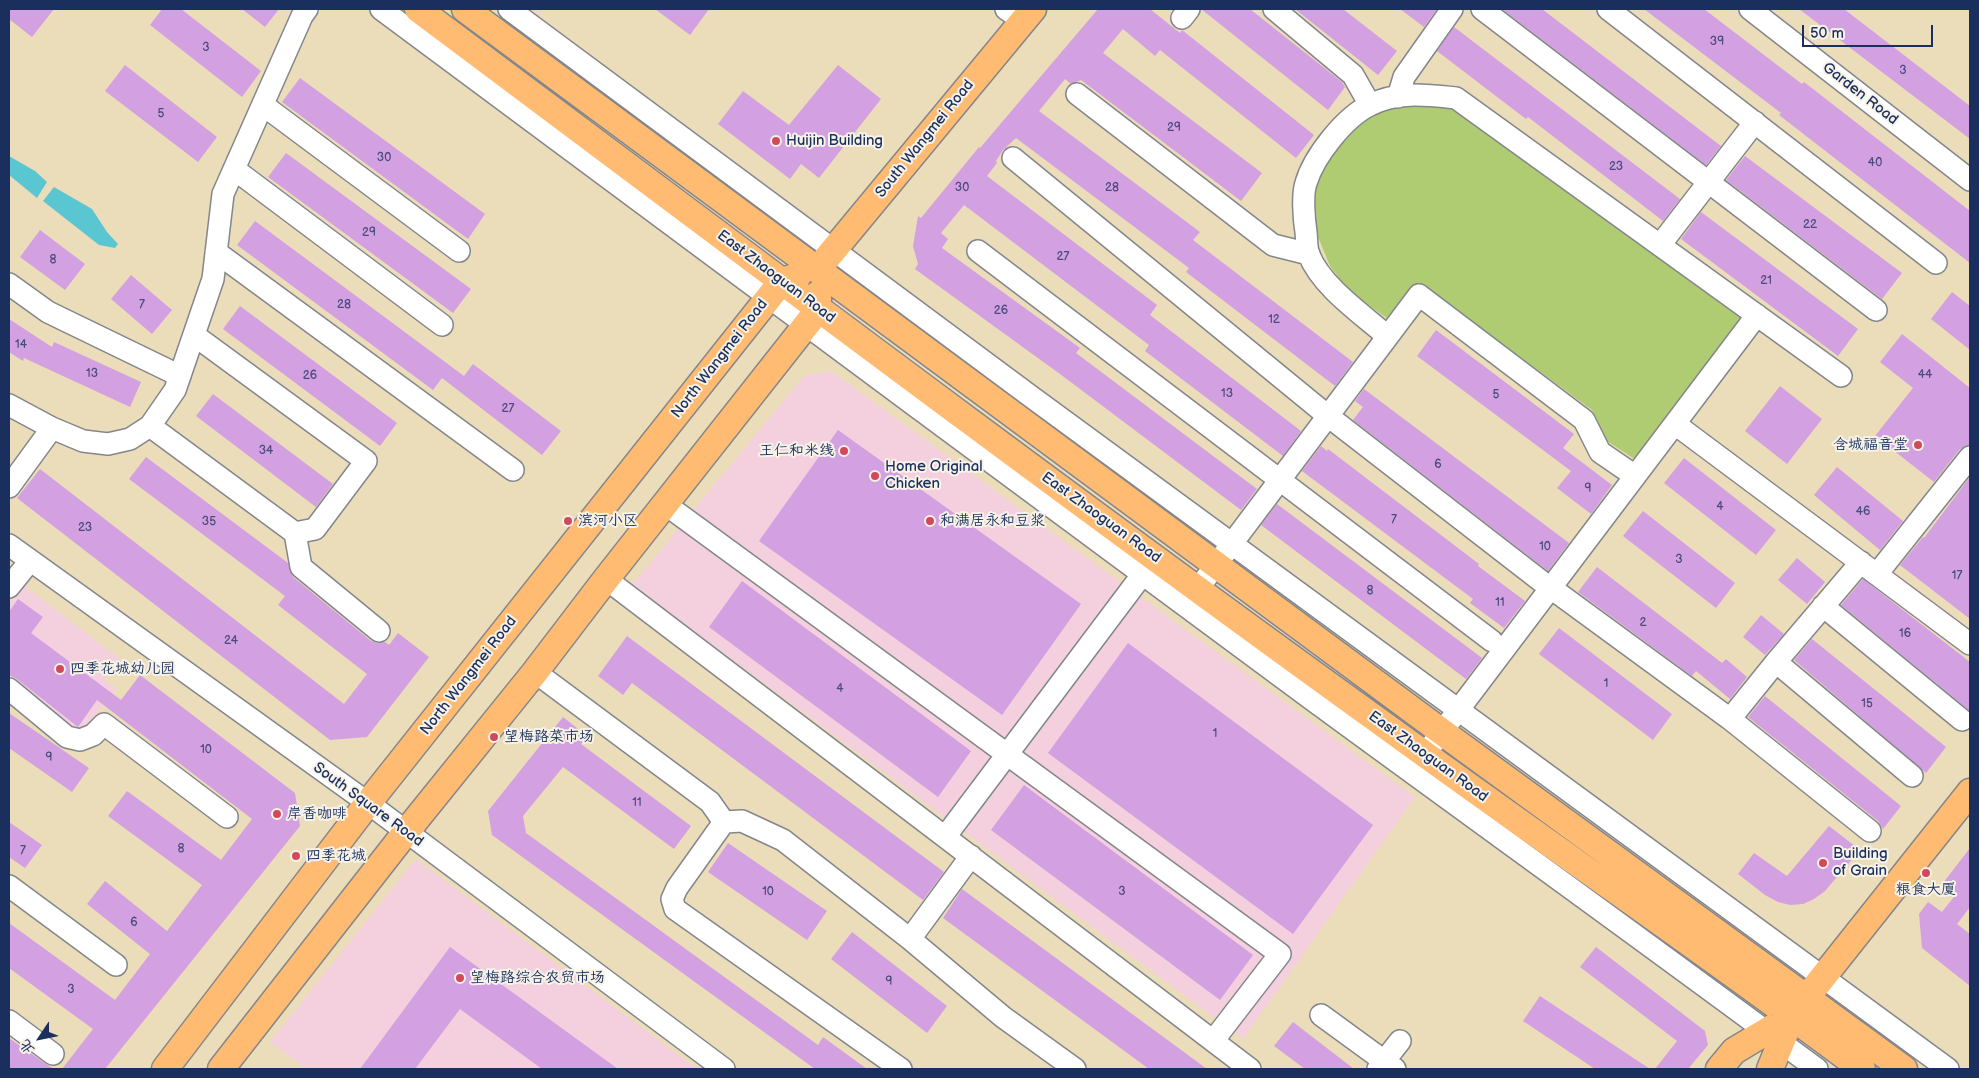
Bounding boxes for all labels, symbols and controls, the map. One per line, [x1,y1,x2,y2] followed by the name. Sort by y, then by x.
[1804,15,1935,47] scale bar
[1810,24,1844,43] text: 50 m
[1710,35,1724,49] house number: 39
[202,41,210,55] house number: 3
[1819,59,1901,129] street label: Garden Road
[1899,64,1907,78] house number: 3
[872,76,978,202] street label: South Wangmei Road
[158,107,164,121] house number: 5
[1167,121,1181,135] house number: 29
[786,132,883,150] place label: Huijin Building
[770,135,782,147] marker: Huijin Building
[377,151,391,165] house number: 30
[1868,156,1882,170] house number: 40
[1609,160,1623,174] house number: 23
[955,181,969,195] house number: 30
[1105,181,1119,195] house number: 28
[1803,218,1817,232] house number: 22
[362,226,376,240] house number: 29
[713,227,839,327] street label: East Zhaoguan Road
[1057,250,1069,264] house number: 27
[50,253,56,267] house number: 8
[1760,274,1772,288] house number: 21
[668,296,772,422] street label: North Wangmei Road
[139,298,145,312] house number: 7
[337,298,351,312] house number: 28
[994,304,1008,318] house number: 26
[1268,313,1280,327] house number: 12
[15,338,27,352] house number: 14
[86,367,98,381] house number: 13
[1918,368,1932,382] house number: 44
[303,369,317,383] house number: 26
[1221,387,1233,401] house number: 13
[1493,388,1499,402] house number: 5
[502,402,514,416] house number: 27
[1833,436,1908,454] place label: 含城福音堂
[1912,439,1924,451] marker: 含城福音堂
[759,442,834,460] place label: 王仁和米线
[259,444,273,458] house number: 34
[838,445,850,457] marker: 王仁和米线
[885,458,983,493] place label: Home Original Chicken
[1434,458,1442,472] house number: 6
[1038,469,1164,567] street label: East Zhaoguan Road
[869,470,881,482] marker: Home Original Chicken
[1585,482,1591,496] house number: 9
[1716,500,1724,514] house number: 4
[1856,505,1870,519] house number: 46
[578,512,638,530] place label: 滨河小区
[940,512,1045,530] place label: 和满居永和豆浆
[1391,513,1397,527] house number: 7
[202,515,216,529] house number: 35
[562,515,574,527] marker: 滨河小区
[924,515,936,527] marker: 和满居永和豆浆
[78,521,92,535] house number: 23
[1539,540,1551,554] house number: 10
[1675,553,1683,567] house number: 3
[1952,569,1962,583] house number: 17
[1367,584,1373,598] house number: 8
[1495,596,1505,610] house number: 11
[417,613,521,739] street label: North Wangmei Road
[1639,616,1647,630] house number: 2
[1899,627,1911,641] house number: 16
[224,634,238,648] house number: 24
[70,660,175,678] place label: 四季花城幼儿园
[54,663,66,675] marker: 四季花城幼儿园
[1604,677,1608,691] house number: 1
[836,682,844,696] house number: 4
[1861,697,1873,711] house number: 15
[1365,708,1491,806] street label: East Zhaoguan Road
[1213,727,1217,741] house number: 1
[504,728,594,746] place label: 望梅路菜市场
[488,731,500,743] marker: 望梅路菜市场
[200,743,212,757] house number: 10
[46,751,52,765] house number: 9
[309,759,427,851] street label: South Square Road
[632,796,642,810] house number: 11
[287,805,347,823] place label: 岸香咖啡
[271,808,283,820] marker: 岸香咖啡
[178,842,184,856] house number: 8
[20,844,26,858] house number: 7
[1833,845,1888,880] place label: Building of Grain
[306,847,366,865] place label: 四季花城
[290,850,302,862] marker: 四季花城
[1817,857,1829,869] marker: Building of Grain
[1920,867,1932,879] marker: 粮食大厦
[1896,881,1956,899] place label: 粮食大厦
[762,885,774,899] house number: 10
[1118,885,1126,899] house number: 3
[130,916,138,930] house number: 6
[470,969,605,987] place label: 望梅路综合农贸市场
[454,972,466,984] marker: 望梅路综合农贸市场
[886,975,892,989] house number: 9
[67,983,75,997] house number: 3
[15,1013,65,1063] north arrow
[16,1036,38,1057] text: 北

